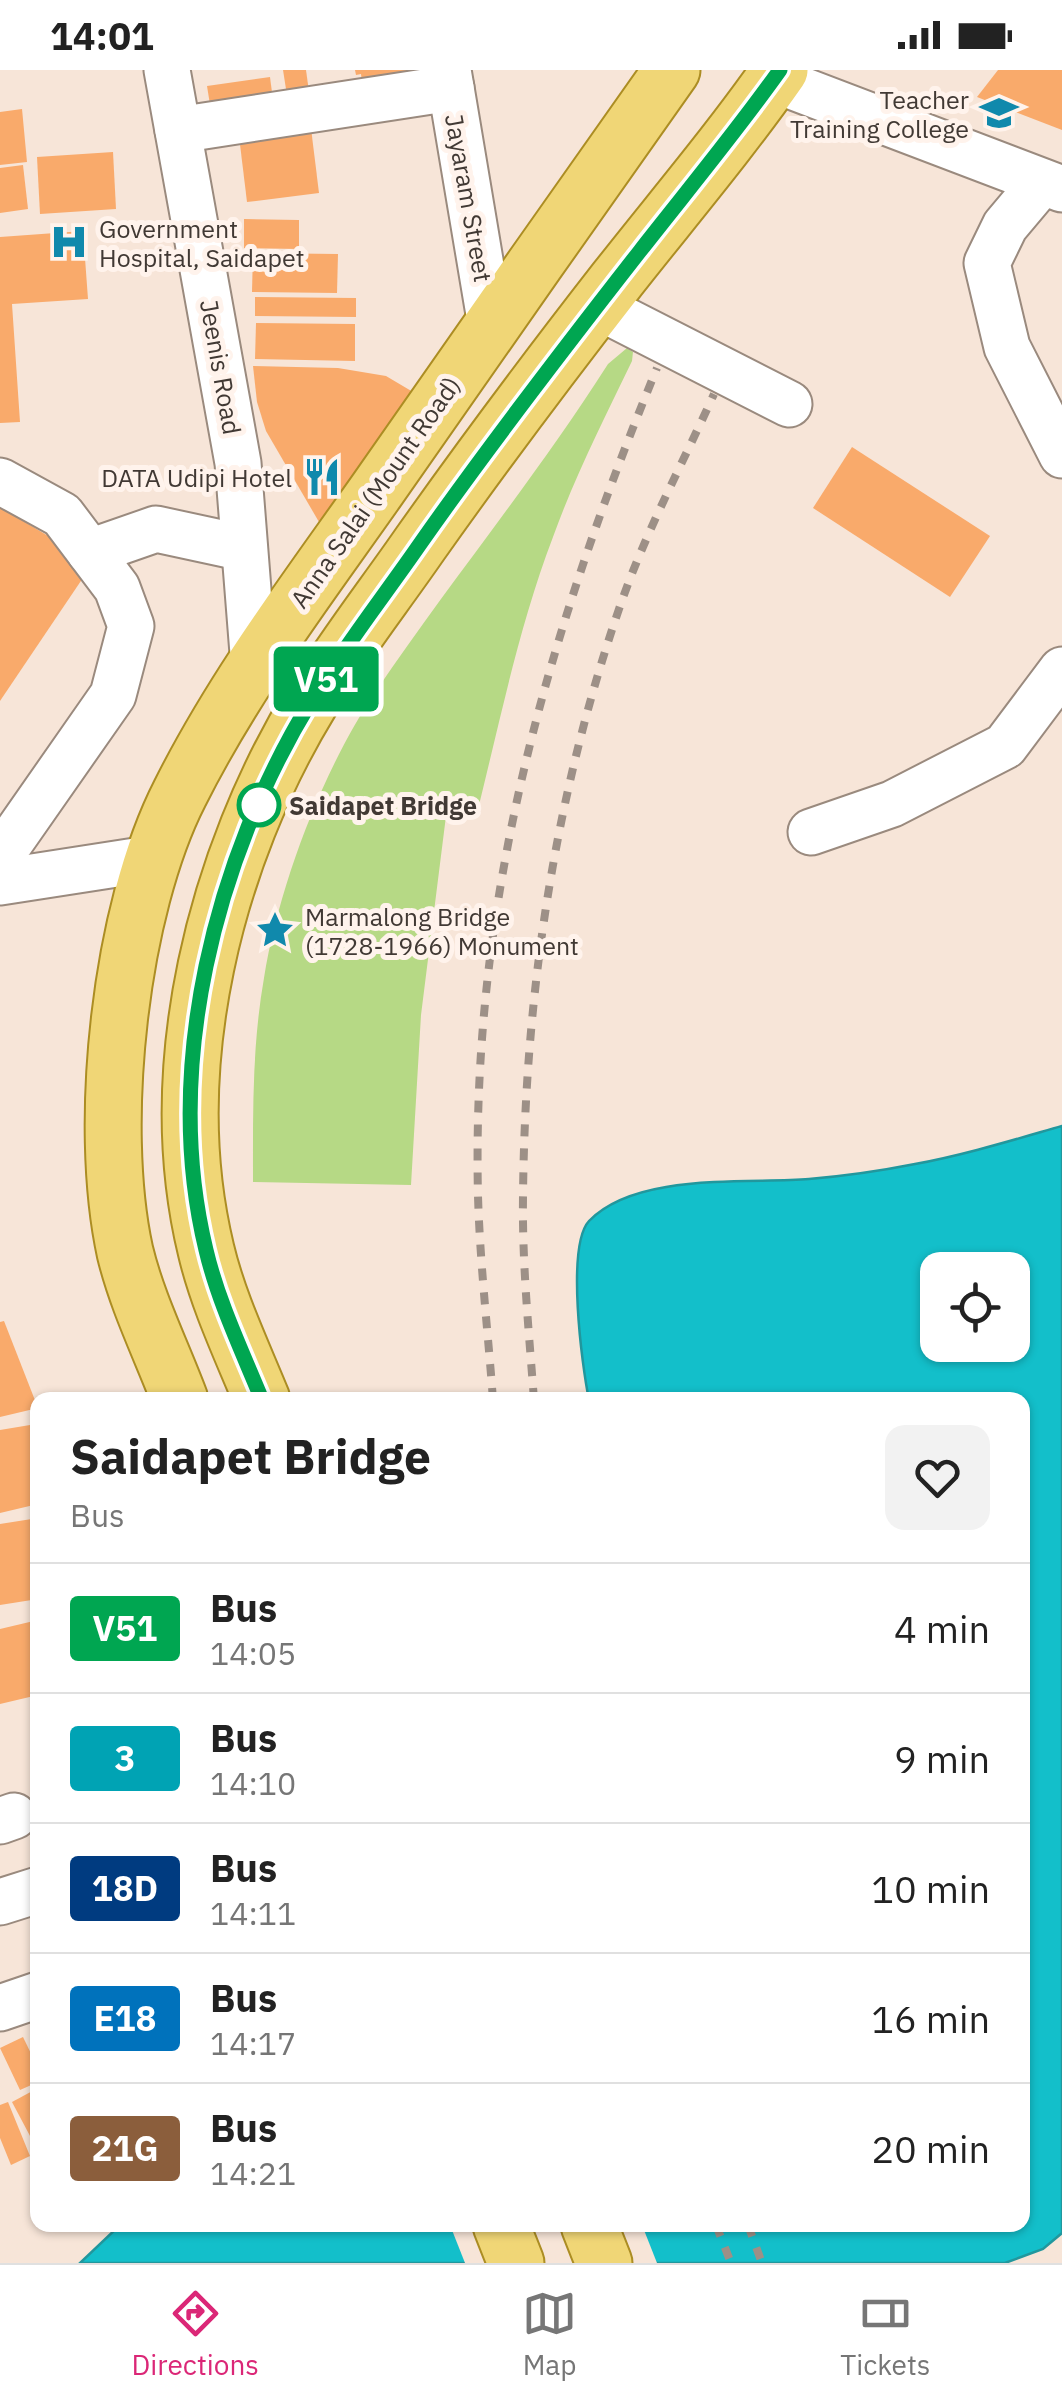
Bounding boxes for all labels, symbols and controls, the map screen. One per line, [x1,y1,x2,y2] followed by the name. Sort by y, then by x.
[50,11,154,60] text: 14:01
[790,83,969,145] place label: Teacher Training College
[978,92,1020,134] school or university icon: Teacher Training College
[438,111,500,285] street label: Jayaram Street
[99,212,304,274] place label: Government Hospital, Saidapet
[48,221,90,263] hospital icon: Government Hospital, Saidapet
[193,297,249,437] street label: Jeenis Road
[282,370,468,614] street label: Anna Salai (Mount Road)
[301,456,343,498] restaurant icon: DATA Udipi Hotel
[101,461,292,494] place label: DATA Udipi Hotel
[268,646,384,712] line badge: V51
[294,656,358,702] text: V51
[238,784,280,826] marker: Saidapet Bridge
[289,789,477,822] place label: Saidapet Bridge
[305,900,579,962] place label: Marmalong Bridge (1728-1966) Monument
[254,909,296,951] place icon: Marmalong Bridge (1728-1966) Monument
[920,1252,1030,1362] map controls
[920,1252,1030,1362] button: locate
[70,1425,431,1487] text: Saidapet Bridge
[885,1425,990,1530] button: heart
[70,1494,125,1536] text: Bus
[210,1583,277,1632] text: Bus
[894,1604,990,1653] text: 4 min
[93,1605,157,1651] text: V51
[210,1632,296,1674] text: 14:05
[210,1713,277,1762] text: Bus
[894,1734,990,1783] text: 9 min
[114,1735,136,1781] text: 3
[210,1762,296,1804] text: 14:10
[210,1843,277,1892] text: Bus
[871,1864,990,1913] text: 10 min
[92,1865,158,1911] text: 18D
[210,1892,296,1934] text: 14:11
[210,1973,277,2022] text: Bus
[871,1994,990,2043] text: 16 min
[93,1995,157,2041] text: E18
[210,2022,296,2064] text: 14:17
[210,2103,277,2152] text: Bus
[871,2124,990,2173] text: 20 min
[91,2125,159,2171] text: 21G
[210,2152,296,2194] text: 14:21
[132,2286,259,2383] tab: Directions
[522,2286,577,2383] tab: Map
[840,2286,930,2383] tab: Tickets

